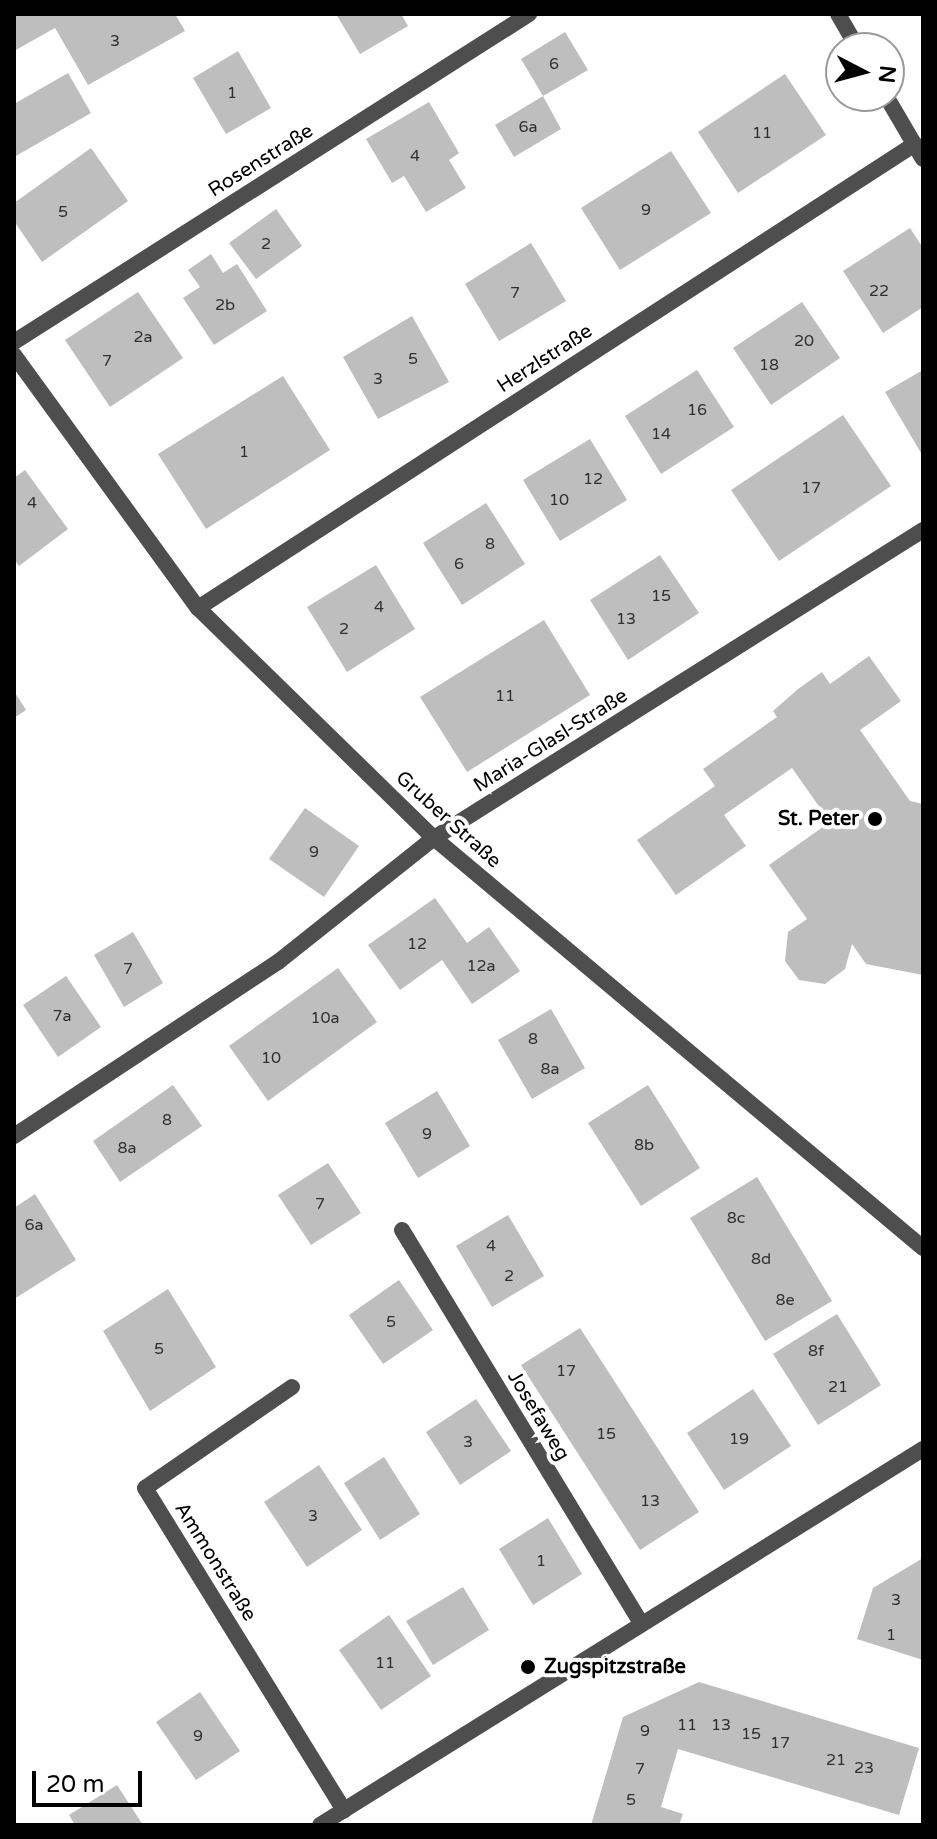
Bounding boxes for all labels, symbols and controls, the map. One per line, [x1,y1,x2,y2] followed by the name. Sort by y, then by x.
[110,31,120,51] house number: 3
[825,32,905,112] north arrow
[549,54,559,74] house number: 6
[873,64,901,84] text: N
[227,83,237,103] house number: 1
[518,117,538,137] house number: 6a
[204,119,318,203] street label: Rosenstraße
[752,123,772,143] house number: 11
[410,146,420,166] house number: 4
[641,200,651,220] house number: 9
[58,202,68,222] house number: 5
[261,234,271,254] house number: 2
[869,281,889,301] house number: 22
[510,283,520,303] house number: 7
[215,295,235,315] house number: 2b
[493,319,597,399] street label: Herzlstraße
[133,327,153,347] house number: 2a
[794,331,814,351] house number: 20
[408,349,418,369] house number: 5
[102,351,112,371] house number: 7
[759,355,779,375] house number: 18
[373,369,383,389] house number: 3
[687,400,707,420] house number: 16
[651,424,671,444] house number: 14
[239,442,249,462] house number: 1
[583,469,603,489] house number: 12
[801,478,821,498] house number: 17
[549,490,569,510] house number: 10
[27,493,37,513] house number: 4
[485,534,495,554] house number: 8
[454,554,464,574] house number: 6
[651,586,671,606] house number: 15
[374,597,384,617] house number: 4
[616,609,636,629] house number: 13
[339,619,349,639] house number: 2
[470,684,632,798] street label: Maria-Glasl-Straße
[495,686,515,706] house number: 11
[390,766,506,874] street label: Gruber Straße
[778,807,859,831] place label: St. Peter
[866,810,884,828] marker: St. Peter
[309,842,319,862] house number: 9
[407,934,427,954] house number: 12
[466,956,496,976] house number: 12a
[123,959,133,979] house number: 7
[52,1006,72,1026] house number: 7a
[310,1008,340,1028] house number: 10a
[528,1029,538,1049] house number: 8
[261,1048,281,1068] house number: 10
[540,1059,560,1079] house number: 8a
[162,1110,172,1130] house number: 8
[422,1124,432,1144] house number: 9
[634,1135,654,1155] house number: 8b
[117,1138,137,1158] house number: 8a
[315,1194,325,1214] house number: 7
[727,1208,745,1228] house number: 8c
[24,1215,44,1235] house number: 6a
[486,1236,496,1256] house number: 4
[751,1249,771,1269] house number: 8d
[504,1266,514,1286] house number: 2
[775,1290,795,1310] house number: 8e
[386,1312,396,1332] house number: 5
[154,1339,164,1359] house number: 5
[808,1341,824,1361] house number: 8f
[556,1361,576,1381] house number: 17
[502,1367,574,1465] street label: Josefaweg
[828,1377,848,1397] house number: 21
[596,1424,616,1444] house number: 15
[729,1429,749,1449] house number: 19
[463,1432,473,1452] house number: 3
[640,1491,660,1511] house number: 13
[169,1498,261,1626] street label: Ammonstraße
[308,1506,318,1526] house number: 3
[536,1551,546,1571] house number: 1
[891,1590,901,1610] house number: 3
[886,1625,896,1645] house number: 1
[375,1653,395,1673] house number: 11
[544,1655,686,1679] place label: Zugspitzstraße
[519,1658,537,1676] marker: Zugspitzstraße
[677,1715,697,1735] house number: 11
[711,1715,731,1735] house number: 13
[640,1721,650,1741] house number: 9
[741,1724,761,1744] house number: 15
[193,1726,203,1746] house number: 9
[770,1733,790,1753] house number: 17
[826,1750,846,1770] house number: 21
[36,1755,146,1805] scale bar
[854,1758,874,1778] house number: 23
[635,1759,645,1779] house number: 7
[46,1770,104,1799] text: 20 m
[626,1790,636,1810] house number: 5

